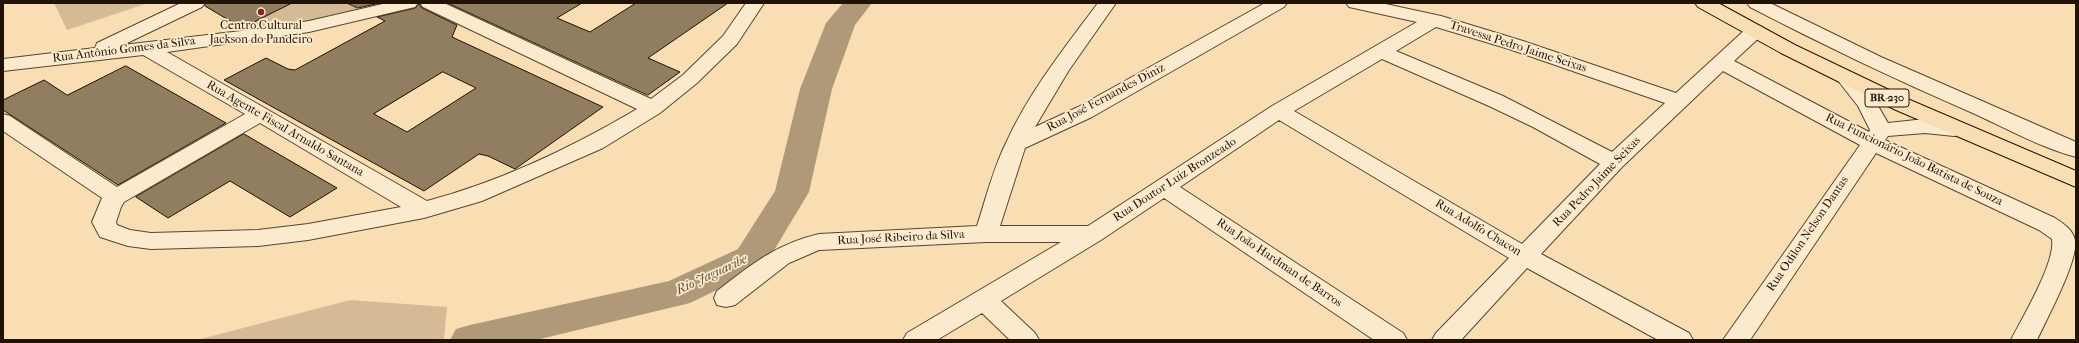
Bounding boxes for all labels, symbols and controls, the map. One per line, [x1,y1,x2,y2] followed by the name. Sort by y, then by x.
[256,7,266,17] marker: Centro Cultural Jackson do Pandeiro
[1448,18,1588,76] street label: Travessa Pedro Jaime Seixas
[209,19,313,47] place label: Centro Cultural Jackson do Pandeiro
[52,34,196,66] street label: Rua Antônio Gomes da Silva
[1045,61,1167,135] street label: Rua José Fernandes Diniz
[204,78,366,180] street label: Rua Agente Fiscal Arnaldo Santana
[1865,89,1909,107] road number: BR-230
[1823,111,2005,209] street label: Rua Funcionário João Batista de Souza
[1550,134,1644,230] street label: Rua Pedro Jaime Seixas
[1111,135,1239,225] street label: Rua Doutor Luiz Bronzeado
[1764,174,1852,294] street label: Rua Odilon Nelson Dantas
[1432,197,1524,259] street label: Rua Adolfo Chacon
[1213,215,1345,311] street label: Rua João Hardman de Barros
[837,227,965,249] street label: Rua José Ribeiro da Silva
[674,252,750,298] water label: Rio Jaguaribe

